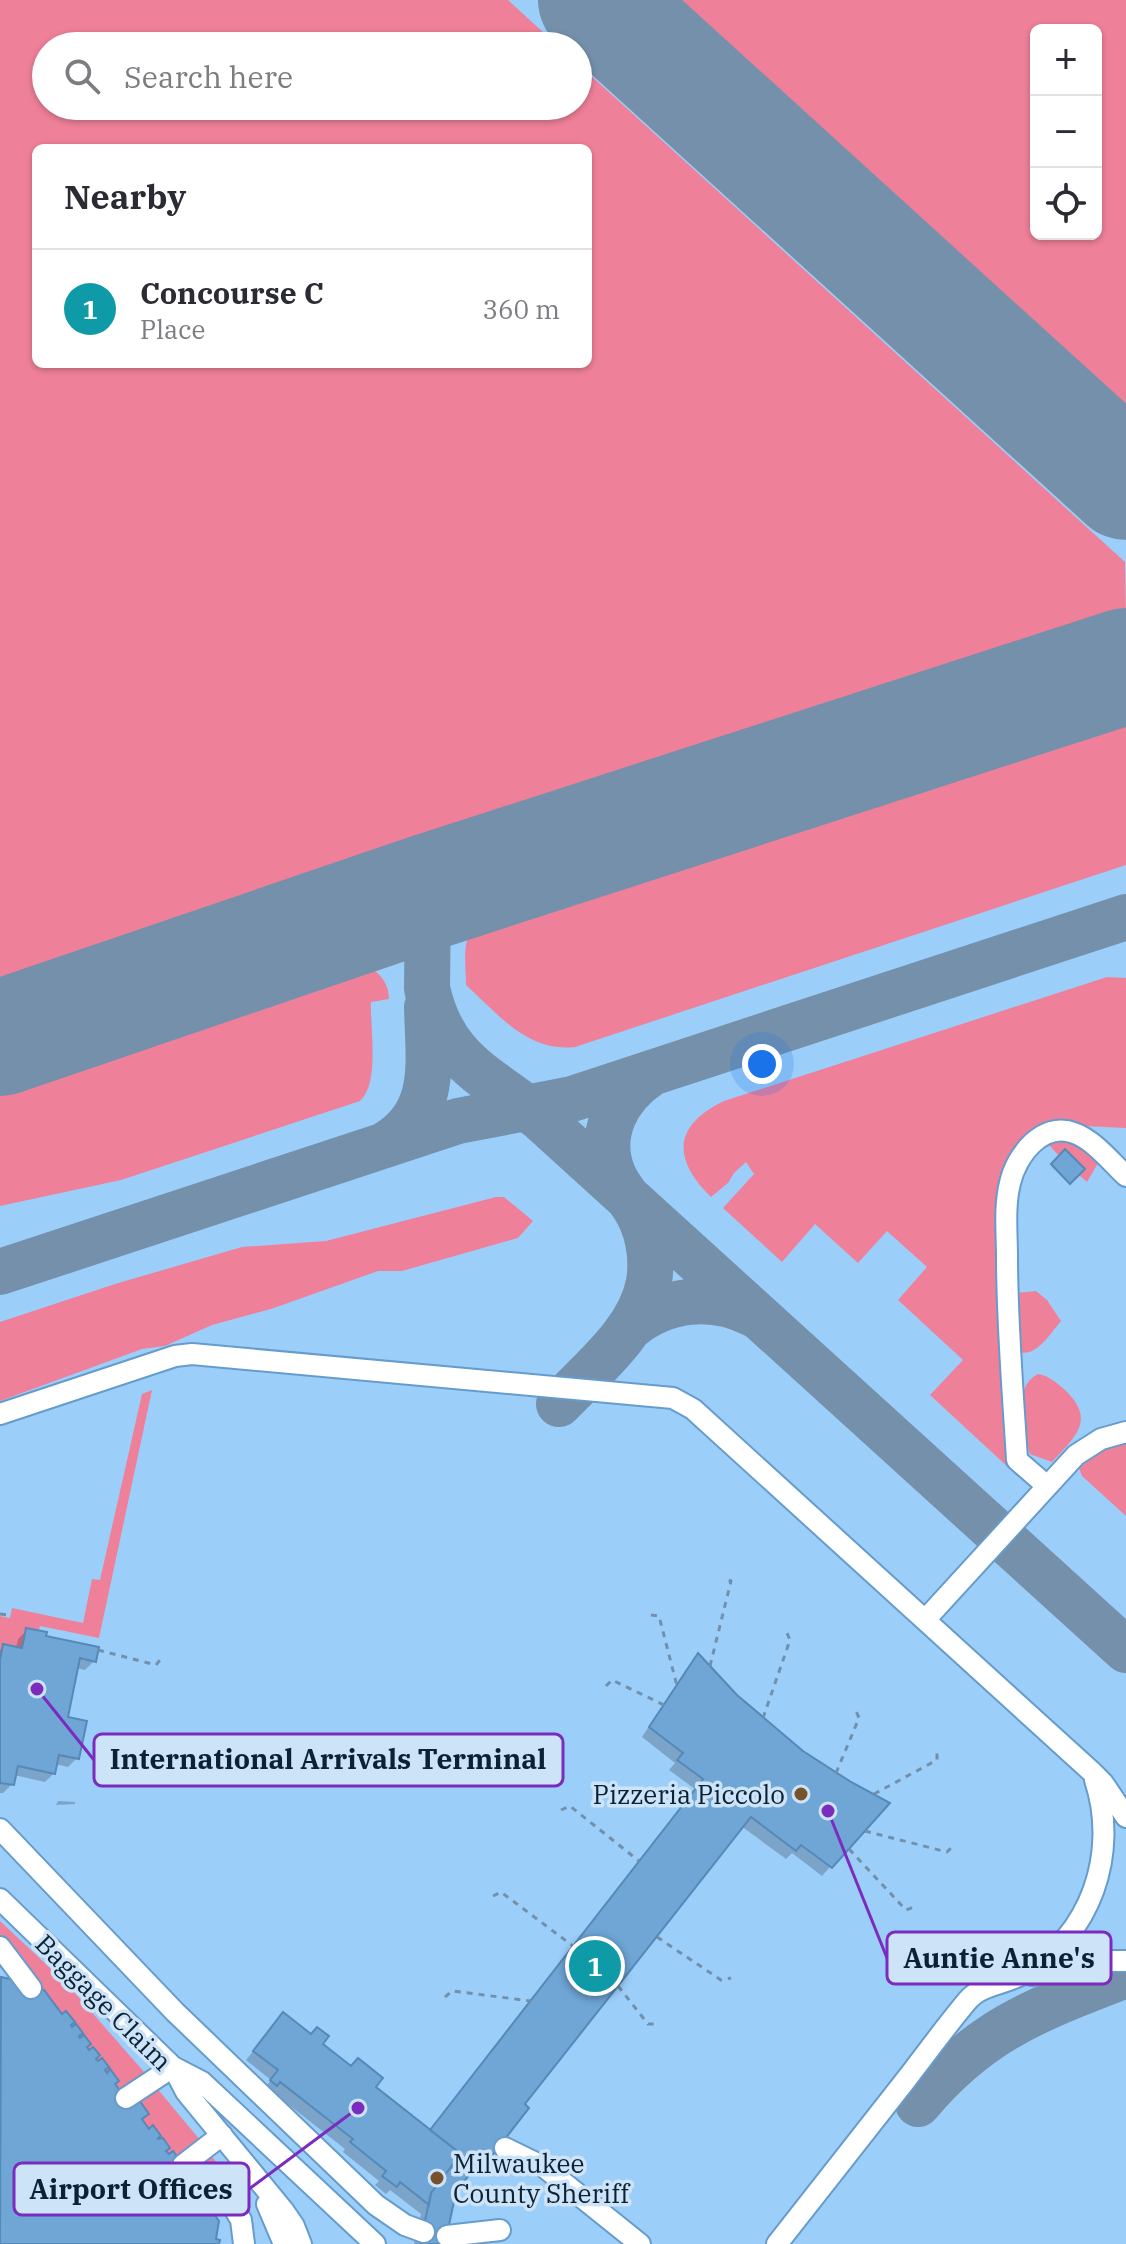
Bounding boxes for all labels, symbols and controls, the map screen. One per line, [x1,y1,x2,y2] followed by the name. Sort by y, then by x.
[1030,24,1102,240] map controls
[1030,24,1102,96] button: +
[32,32,592,120] search box
[60,54,104,98] icon: search
[124,57,293,96] text: Search here
[1030,96,1102,168] button: −
[1030,168,1102,240] button: locate
[64,174,186,218] text: Nearby
[140,273,324,312] text: Concourse C
[82,292,98,326] text: 1
[482,292,560,326] text: 360 m
[140,312,205,346] text: Place
[742,1044,782,1084] your location
[94,1734,563,1786] callout: International Arrivals Terminal
[110,1740,546,1777] text: International Arrivals Terminal
[593,1777,785,1811] place label: Pizzeria Piccolo
[792,1785,810,1803] marker: Pizzeria Piccolo
[28,1926,180,2078] street label: Baggage Claim
[887,1932,1111,1984] callout: Auntie Anne's
[569,1936,621,1996] pin: 1
[903,1939,1095,1976] text: Auntie Anne's
[453,2146,631,2210] place label: Milwaukee County Sheriff
[14,2163,249,2215] callout: Airport Offices
[428,2169,446,2187] marker: Milwaukee County Sheriff
[29,2170,233,2207] text: Airport Offices

